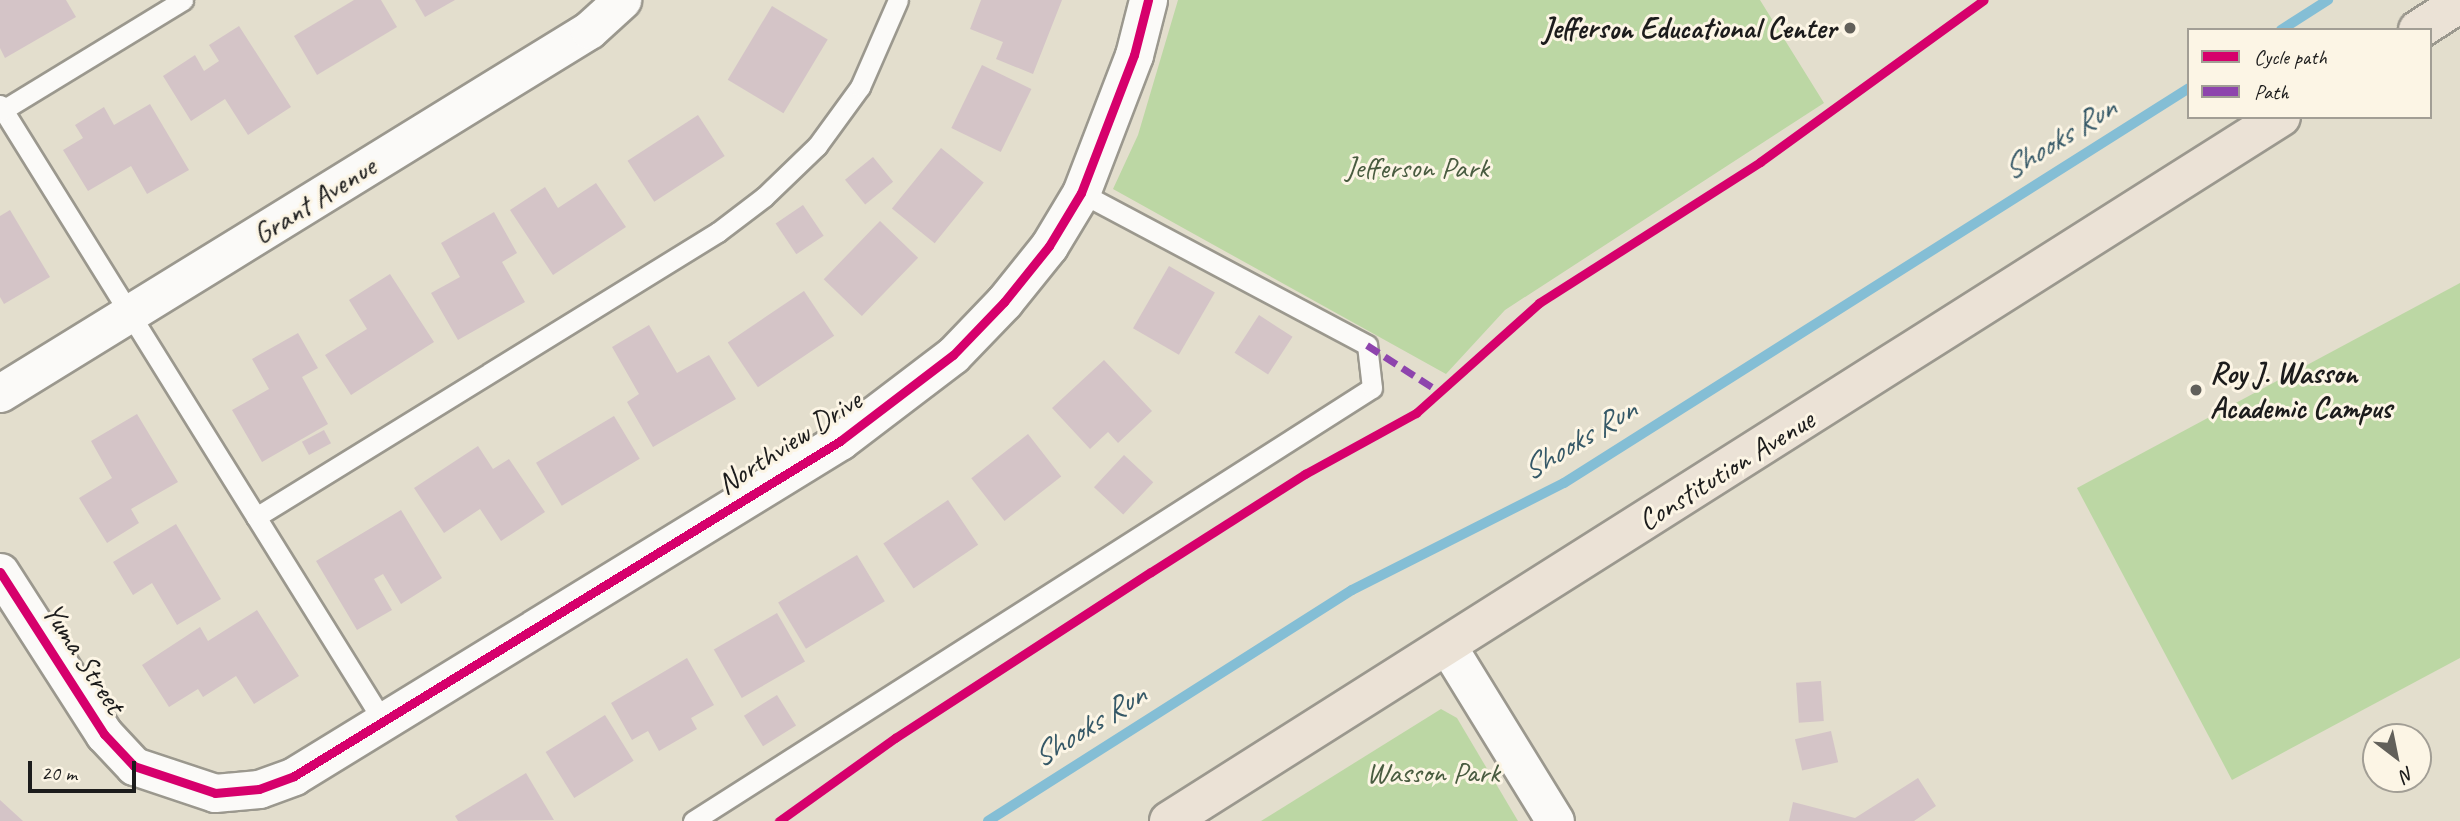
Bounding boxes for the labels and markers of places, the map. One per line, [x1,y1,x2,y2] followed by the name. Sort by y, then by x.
[1542,10,1836,46] place label: Jefferson Educational Center
[1842,20,1858,36] marker: Jefferson Educational Center
[2210,355,2391,426] place label: Roy J. Wasson Academic Campus
[2188,382,2204,398] marker: Roy J. Wasson Academic Campus

